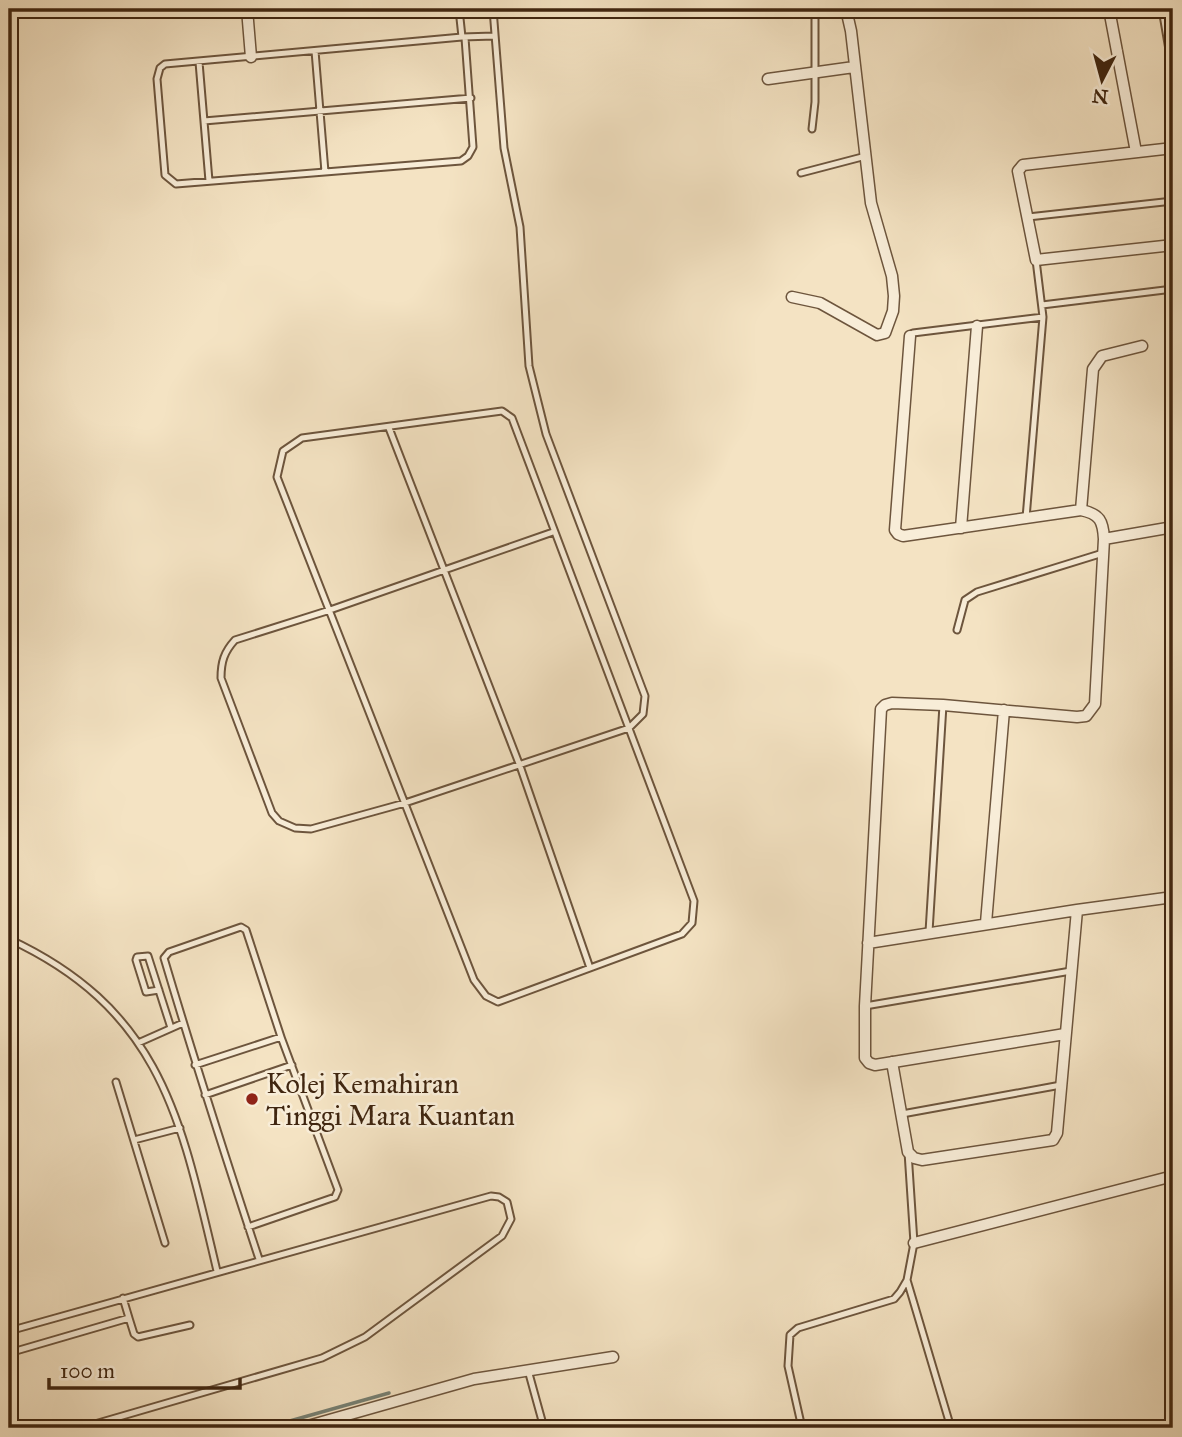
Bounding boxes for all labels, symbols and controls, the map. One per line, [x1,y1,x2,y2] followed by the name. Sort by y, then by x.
[1066,46,1136,116] north arrow
[1091,84,1109,109] text: N
[266,1066,515,1133] place label: Kolej Kemahiran Tinggi Mara Kuantan
[244,1091,260,1107] marker: Kolej Kemahiran Tinggi Mara Kuantan
[49,1346,240,1390] scale bar
[60,1358,115,1384] text: 100 m

